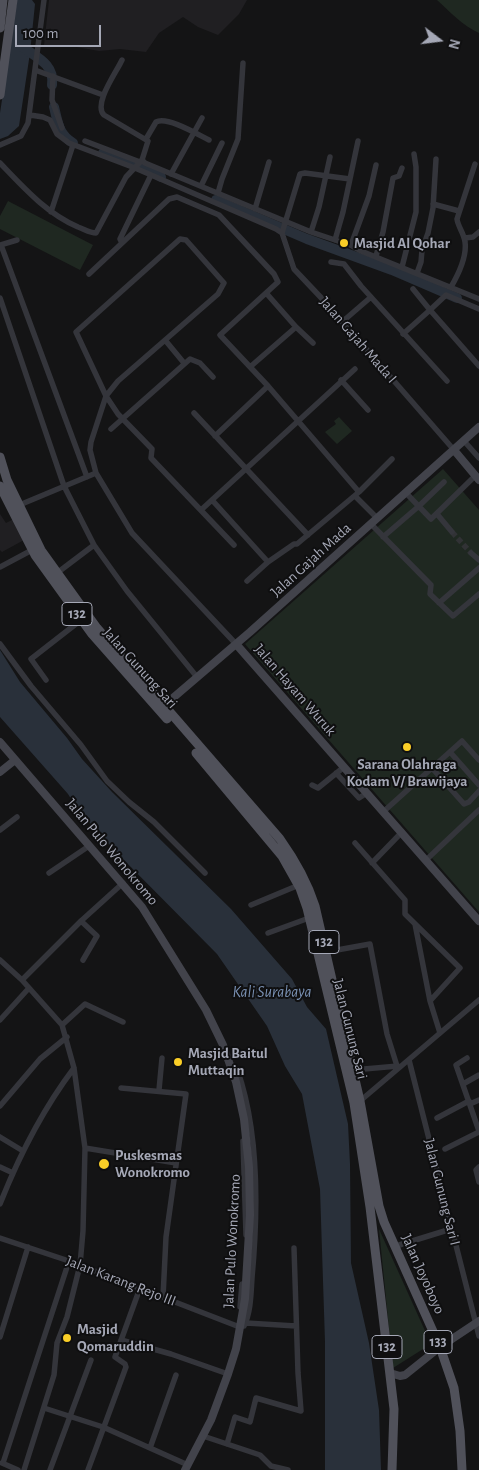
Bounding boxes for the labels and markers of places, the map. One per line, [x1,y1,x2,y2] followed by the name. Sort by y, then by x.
[354,234,450,252] place label: Masjid Al Qohar
[338,237,350,249] marker: Masjid Al Qohar
[401,741,413,753] marker: Sarana Olahraga Kodam V/ Brawijaya
[347,755,467,790] place label: Sarana Olahraga Kodam V/ Brawijaya
[188,1044,268,1079] place label: Masjid Baitul Muttaqin
[172,1056,184,1068] marker: Masjid Baitul Muttaqin
[115,1146,190,1181] place label: Puskesmas Wonokromo
[97,1157,111,1171] marker: Puskesmas Wonokromo
[77,1320,154,1355] place label: Masjid Qomaruddin
[61,1332,73,1344] marker: Masjid Qomaruddin

